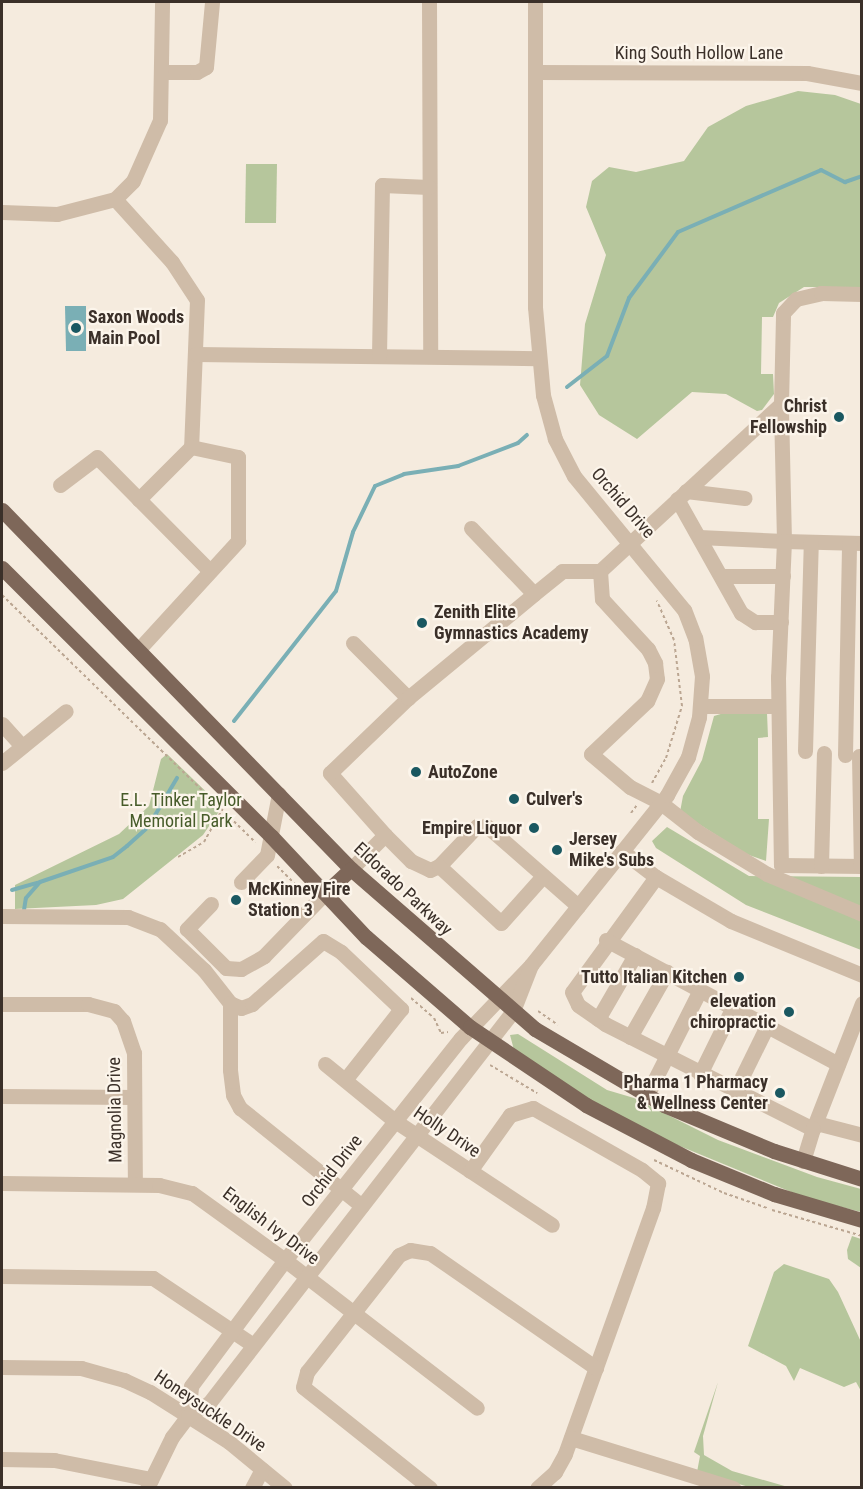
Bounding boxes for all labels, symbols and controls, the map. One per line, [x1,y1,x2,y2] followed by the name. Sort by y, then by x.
[615,42,783,64] street label: King South Hollow Lane
[88,307,184,350] place label: Saxon Woods Main Pool
[69,321,83,335] marker: Saxon Woods Main Pool
[750,396,827,438] place label: Christ Fellowship
[832,410,846,424] marker: Christ Fellowship
[587,463,659,543] street label: Orchid Drive
[434,602,588,644] place label: Zenith Elite Gymnastics Academy
[415,616,429,630] marker: Zenith Elite Gymnastics Academy
[428,761,498,783] place label: AutoZone
[409,765,423,779] marker: AutoZone
[526,788,583,810] place label: Culver's
[120,790,242,832] park label: E.L. Tinker Taylor Memorial Park
[507,792,521,806] marker: Culver's
[422,817,522,839] place label: Empire Liquor
[527,821,541,835] marker: Empire Liquor
[569,829,654,872] place label: Jersey Mike's Subs
[349,838,457,940] street label: Eldorado Parkway
[550,843,564,857] marker: Jersey Mike's Subs
[248,879,350,922] place label: McKinney Fire Station 3
[229,893,243,907] marker: McKinney Fire Station 3
[581,966,727,988] place label: Tutto Italian Kitchen
[732,970,746,984] marker: Tutto Italian Kitchen
[690,991,776,1034] place label: elevation chiropractic
[780,1003,798,1021] marker: elevation chiropractic
[103,1057,127,1163] street label: Magnolia Drive
[624,1072,768,1114] place label: Pharma 1 Pharmacy & Wellness Center
[773,1086,787,1100] marker: Pharma 1 Pharmacy & Wellness Center
[409,1102,485,1162] street label: Holly Drive
[297,1130,367,1212] street label: Orchid Drive
[218,1183,324,1269] street label: English Ivy Drive
[150,1366,270,1456] street label: Honeysuckle Drive

